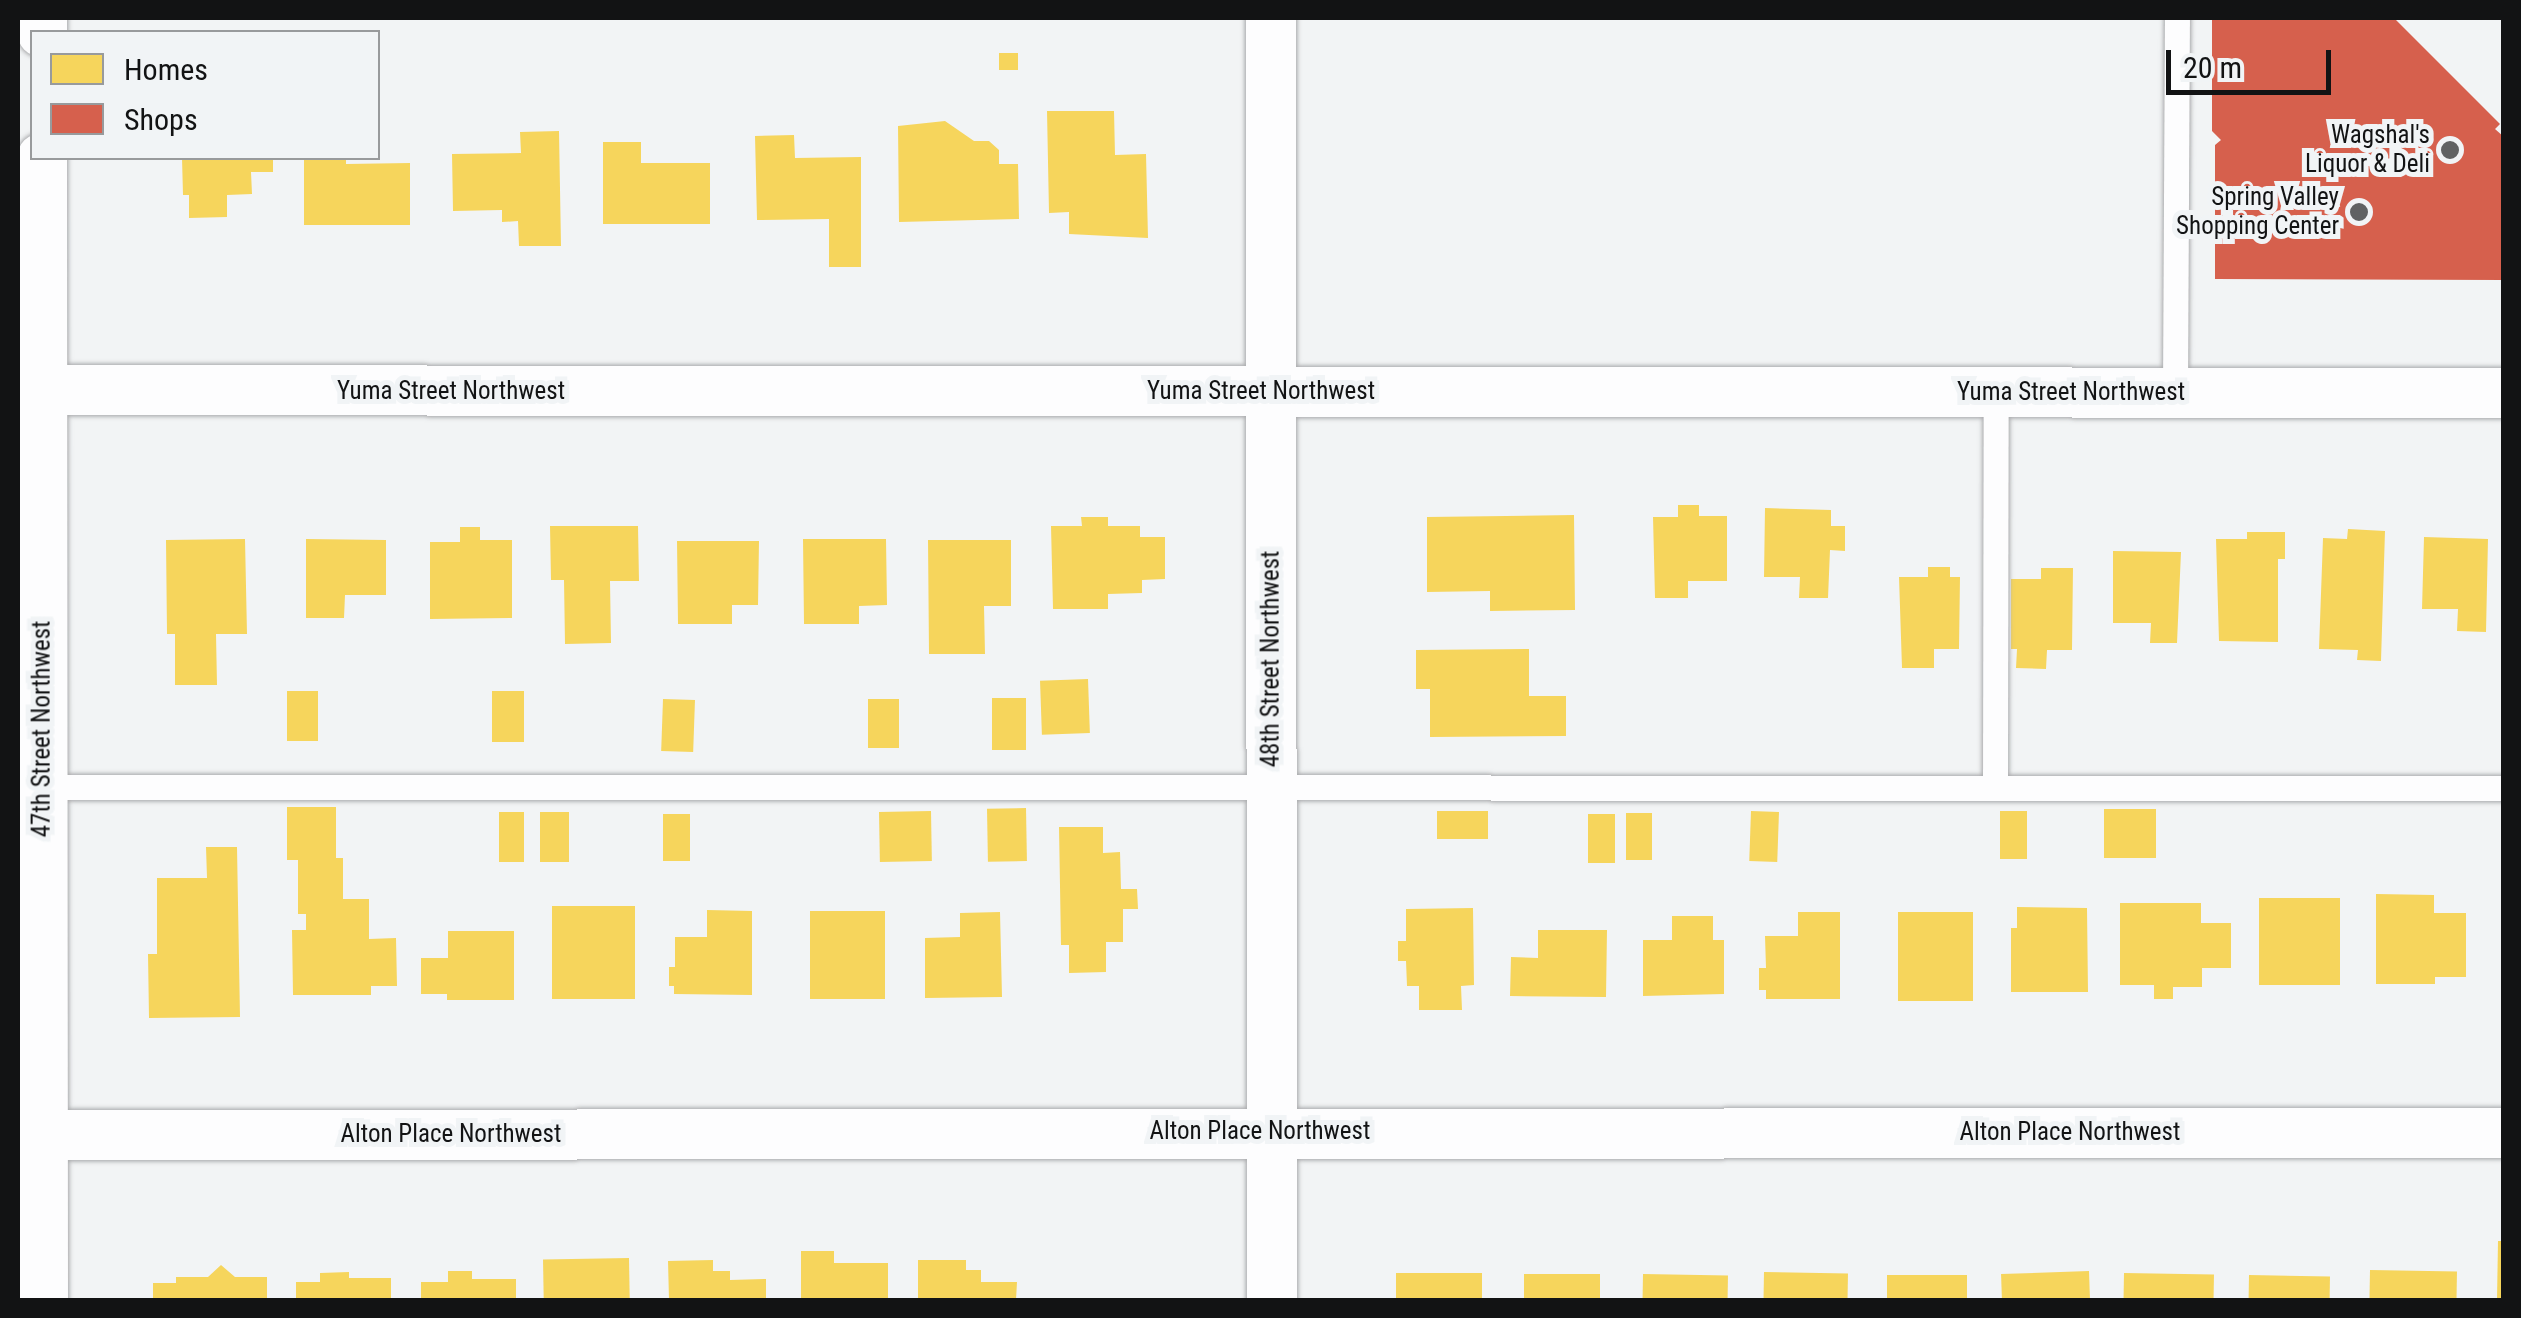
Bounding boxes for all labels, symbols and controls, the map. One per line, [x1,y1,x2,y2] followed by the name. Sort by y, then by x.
[30,30,380,160] legend
[2171,30,2336,92] scale bar
[2183,50,2242,85] text: 20 m
[124,52,208,87] text: Homes
[124,102,198,137] text: Shops
[2305,121,2430,180] place label: Wagshal's Liquor & Deli
[2439,139,2461,161] marker: Wagshal's Liquor & Deli
[2176,183,2339,242] place label: Spring Valley Shopping Center
[2348,201,2370,223] marker: Spring Valley Shopping Center
[337,376,565,406] street label: Yuma Street Northwest
[1147,376,1375,406] street label: Yuma Street Northwest
[1957,377,2185,407] street label: Yuma Street Northwest
[1256,551,1286,767] street label: 48th Street Northwest
[27,621,57,837] street label: 47th Street Northwest
[1150,1116,1370,1146] street label: Alton Place Northwest
[1960,1117,2180,1147] street label: Alton Place Northwest
[341,1119,561,1149] street label: Alton Place Northwest

